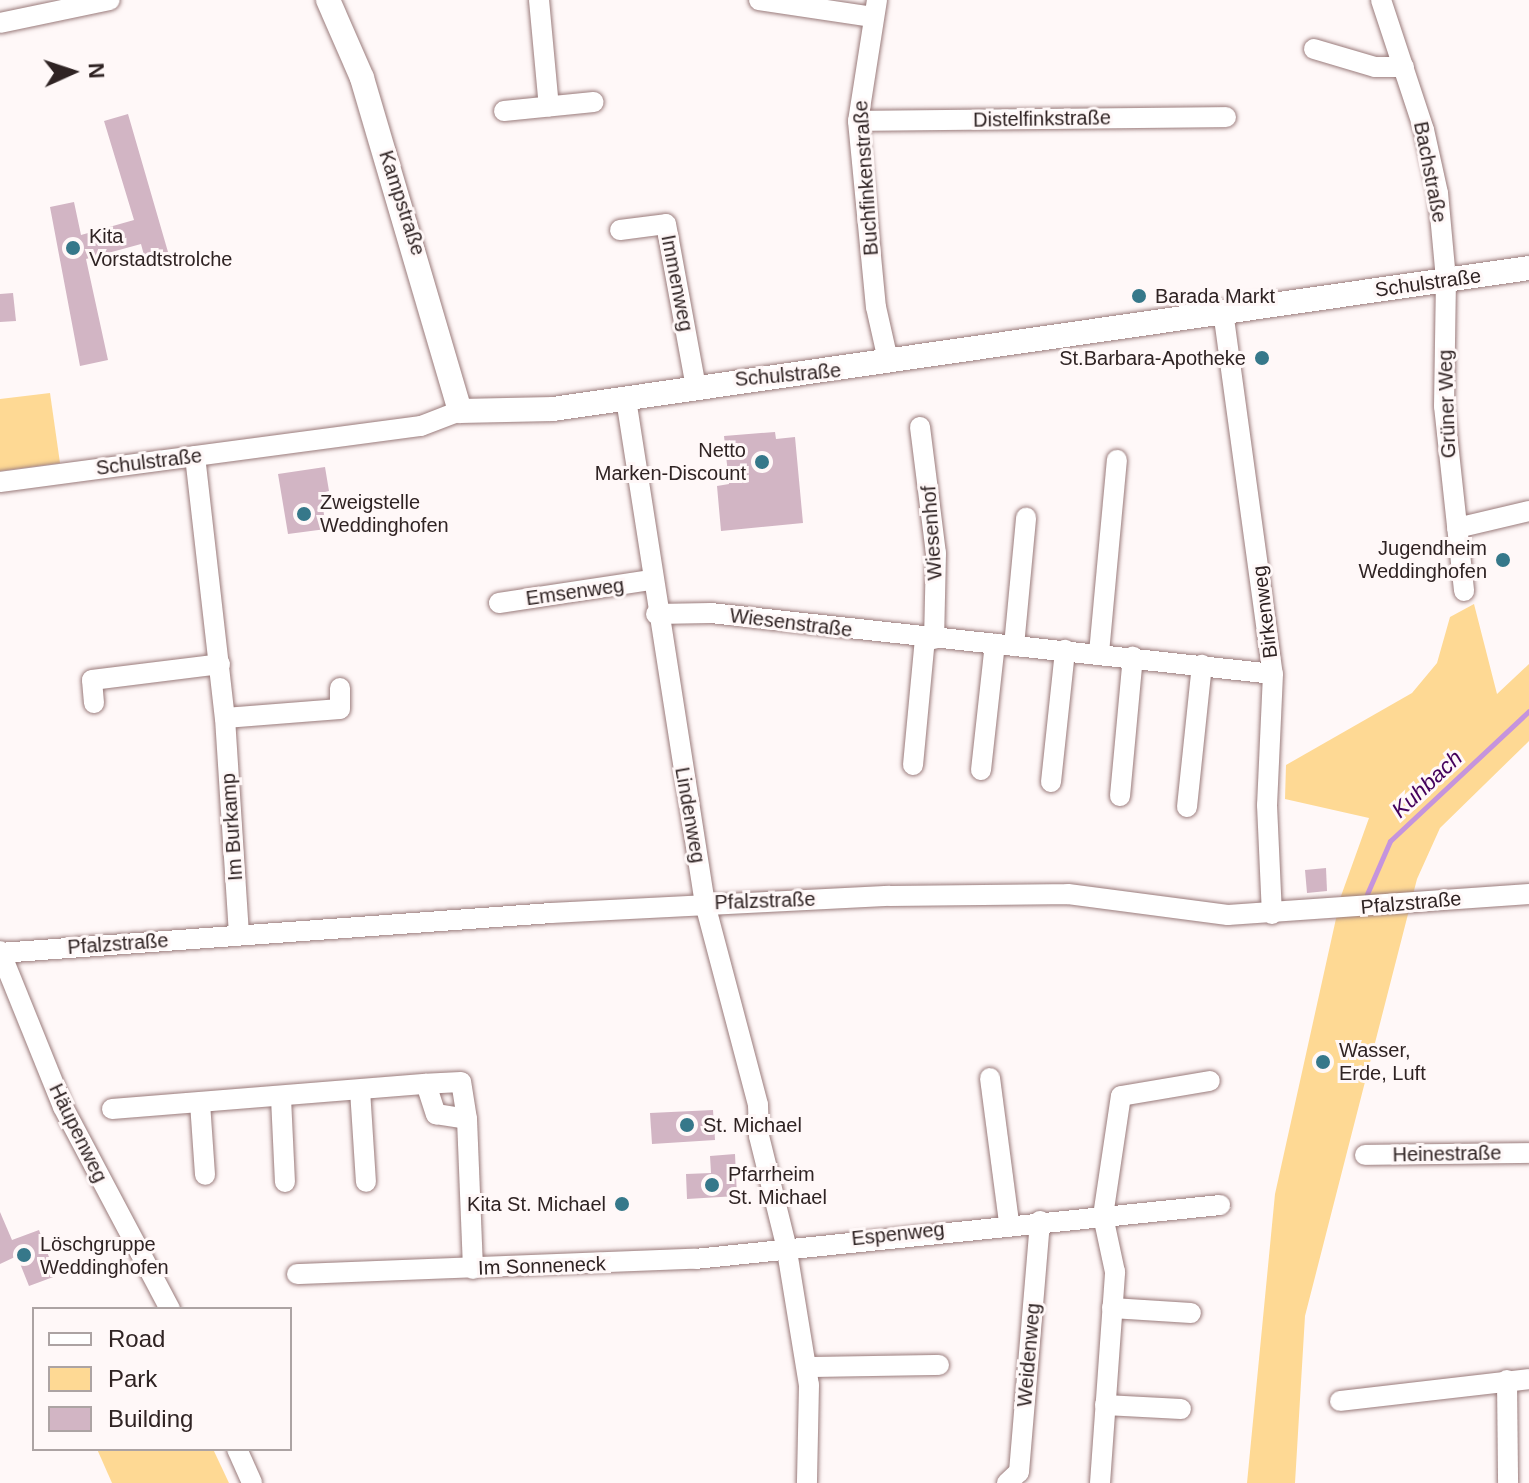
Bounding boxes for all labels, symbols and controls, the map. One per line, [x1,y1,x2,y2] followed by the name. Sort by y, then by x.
[32,32,112,112] north arrow
[84,62,109,79] text: N
[849,100,883,256] street label: Buchfinkenstraße
[973,106,1111,132] street label: Distelfinkstraße
[1408,120,1452,224] street label: Bachstraße
[374,147,430,259] street label: Kampstraße
[89,224,232,271] place label: Kita Vorstadtstrolche
[656,233,698,333] street label: Immenweg
[64,239,82,257] marker: Kita Vorstadtstrolche
[1373,264,1483,302] street label: Schulstraße
[1155,284,1275,308] place label: Barada Markt
[1130,287,1148,305] marker: Barada Markt
[1059,346,1246,370] place label: St.Barbara-Apotheke
[1253,349,1271,367] marker: St.Barbara-Apotheke
[1433,349,1461,459] street label: Grüner Weg
[734,358,842,392] street label: Schulstraße
[595,438,746,485] place label: Netto Marken-Discount
[95,444,203,480] street label: Schulstraße
[753,453,771,471] marker: Netto Marken-Discount
[917,485,947,581] street label: Wiesenhof
[320,490,449,537] place label: Zweigstelle Weddinghofen
[295,505,313,523] marker: Zweigstelle Weddinghofen
[1358,536,1487,583] place label: Jugendheim Weddinghofen
[1494,551,1512,569] marker: Jugendheim Weddinghofen
[1247,564,1283,660] street label: Birkenweg
[524,573,626,611] street label: Emsenweg
[728,604,854,642] street label: Wiesenstraße
[1386,745,1468,823] water label: Kuhbach
[670,765,710,865] street label: Lindenweg
[216,772,248,882] street label: Im Burkamp
[714,887,816,915] street label: Pfalzstraße
[1360,887,1462,919] street label: Pfalzstraße
[67,929,169,959] street label: Pfalzstraße
[1339,1038,1426,1085] place label: Wasser, Erde, Luft
[1314,1053,1332,1071] marker: Wasser, Erde, Luft
[44,1080,112,1186] street label: Häupenweg
[703,1113,802,1137] place label: St. Michael
[678,1116,696,1134] marker: St. Michael
[1392,1141,1502,1167] street label: Heinestraße
[728,1162,827,1209] place label: Pfarrheim St. Michael
[703,1176,721,1194] marker: Pfarrheim St. Michael
[467,1192,606,1216] place label: Kita St. Michael
[613,1195,631,1213] marker: Kita St. Michael
[850,1217,946,1251] street label: Espenweg
[40,1232,169,1279] place label: Löschgruppe Weddinghofen
[15,1246,33,1264] marker: Löschgruppe Weddinghofen
[478,1252,606,1280] street label: Im Sonneneck
[1013,1302,1045,1408] street label: Weidenweg
[32,1307,292,1451] legend
[108,1325,165,1352] text: Road
[108,1365,157,1392] text: Park
[108,1405,193,1432] text: Building

